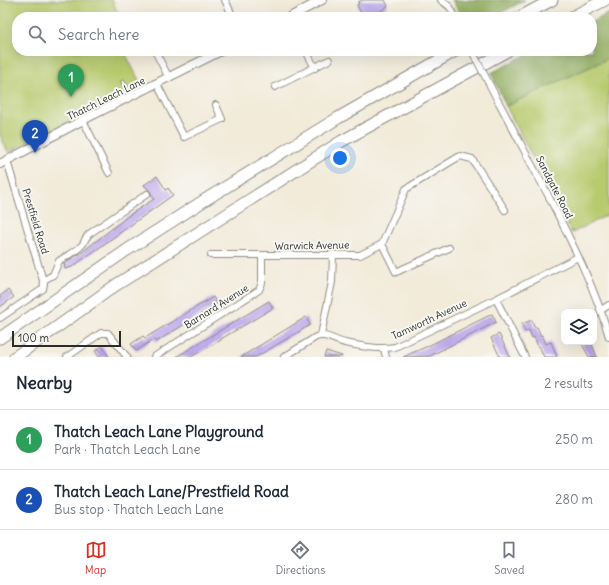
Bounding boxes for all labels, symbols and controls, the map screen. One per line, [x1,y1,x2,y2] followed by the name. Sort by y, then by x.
[12,12,597,56] search box
[26,23,48,45] icon: search
[58,25,139,44] text: Search here
[58,64,84,97] pin: 1
[65,74,147,123] street label: Thatch Leach Lane
[22,120,48,153] pin: 2
[330,148,350,168] your location
[533,154,576,221] street label: Sandgate Road
[19,187,52,256] street label: Prestfield Road
[275,238,349,253] street label: Warwick Avenue
[182,281,251,331] street label: Barnard Avenue
[389,296,469,343] street label: Tamworth Avenue
[561,309,597,345] map controls
[561,309,597,345] button: layers
[12,329,121,348] scale bar
[18,331,49,345] text: 100 m
[16,372,72,394] text: Nearby
[544,375,593,392] text: 2 results
[54,422,264,441] text: Thatch Leach Lane Playground
[26,431,32,448] text: 1
[555,431,593,448] text: 250 m
[54,441,200,458] text: Park · Thatch Leach Lane
[54,482,289,501] text: Thatch Leach Lane/Prestfield Road
[25,491,33,508] text: 2
[555,491,593,508] text: 280 m
[54,501,224,518] text: Bus stop · Thatch Leach Lane
[85,539,107,577] tab: Map
[276,539,325,577] tab: Directions
[494,539,524,577] tab: Saved

